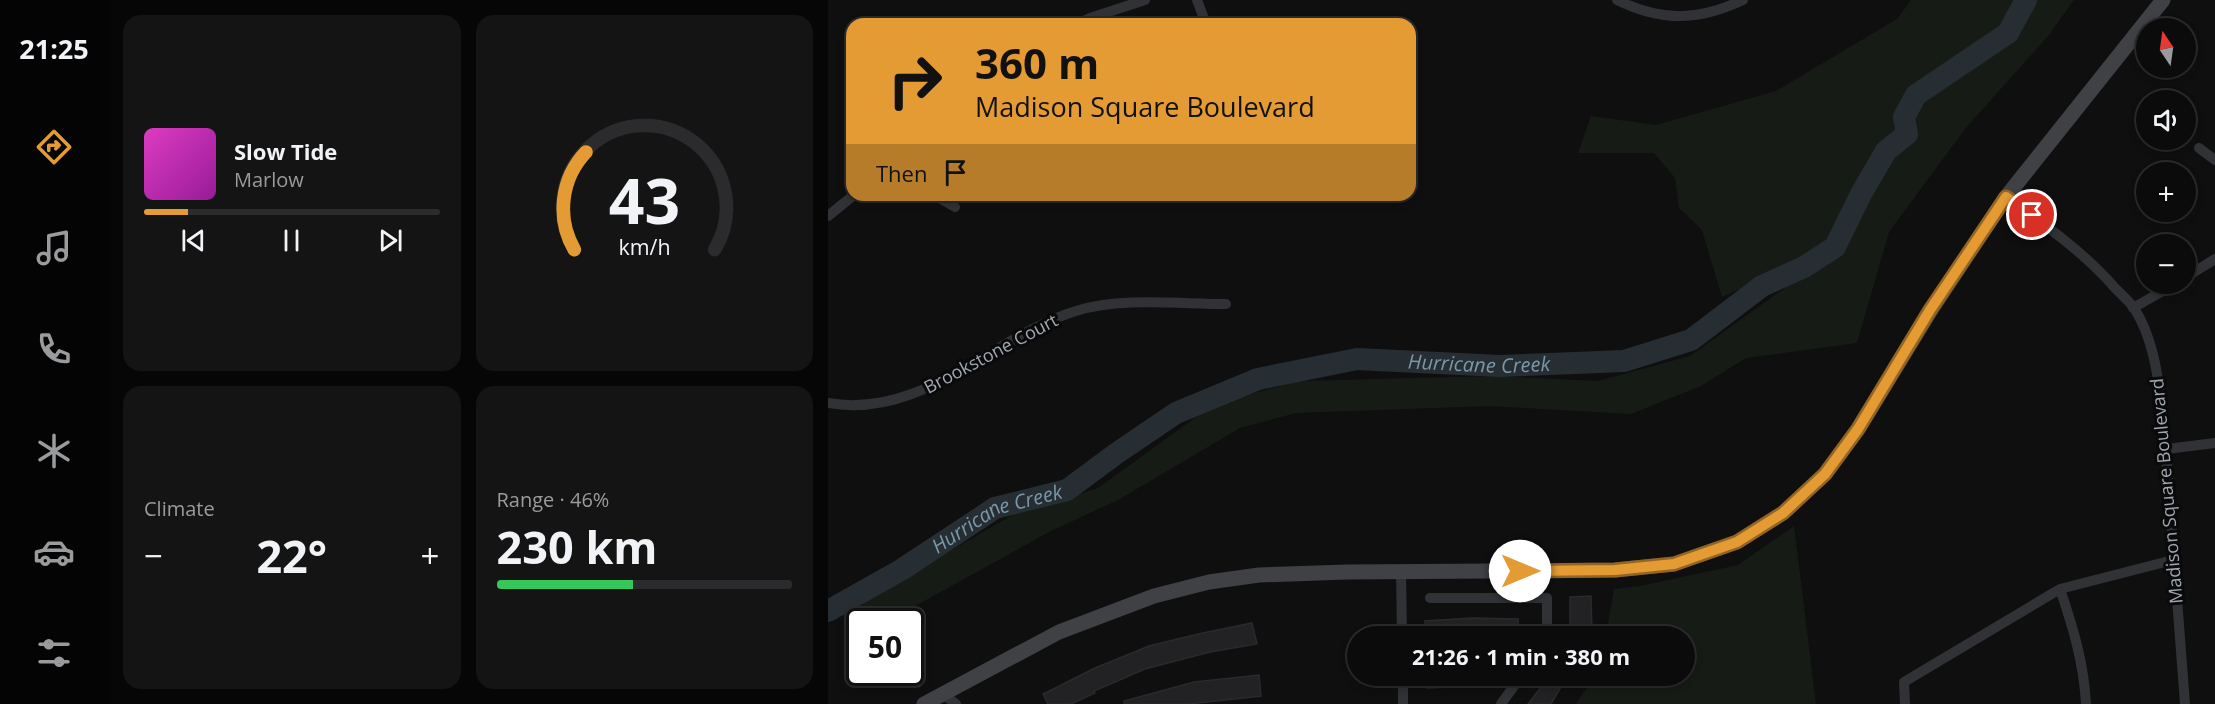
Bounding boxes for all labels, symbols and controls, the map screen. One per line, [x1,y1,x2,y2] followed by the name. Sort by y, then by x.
[2136,18,2196,78] north arrow
[2136,18,2196,294] map controls
[19,30,89,67] text: 21:25
[975,34,1099,91] text: 360 m
[876,42,954,120] icon: right
[975,88,1315,125] text: Madison Square Boulevard
[2136,90,2196,150] button: sound
[33,126,75,168] icon: directions
[234,136,337,166] text: Slow Tide
[939,156,972,189] icon: arrive
[609,157,680,242] text: 43
[876,158,927,188] text: Then
[2136,162,2196,222] button: +
[234,166,304,193] text: Marlow
[2006,189,2057,240] pin
[2015,198,2048,231] icon: arrive
[177,224,210,257] icon: previous
[275,224,308,257] icon: pause
[374,224,407,257] icon: next
[33,227,75,269] icon: music
[618,232,670,261] text: km/h
[2136,234,2196,294] button: −
[919,308,1062,399] street label: Brookstone Court
[33,328,75,370] icon: phone
[1407,348,1552,379] water label: Hurricane Creek
[2144,377,2188,605] street label: Madison Square Boulevard
[33,430,75,472] icon: climate
[926,477,1066,559] water label: Hurricane Creek
[497,486,609,513] text: Range · 46%
[144,495,215,522] text: Climate
[497,516,657,577] text: 230 km
[256,525,327,586] text: 22°
[33,531,75,573] icon: car
[144,533,163,578] text: −
[421,533,439,578] text: +
[1488,539,1552,603] position arrow
[846,608,924,686] speed limit sign: 50
[33,632,75,674] icon: filters
[1412,641,1630,671] text: 21:26 · 1 min · 380 m

